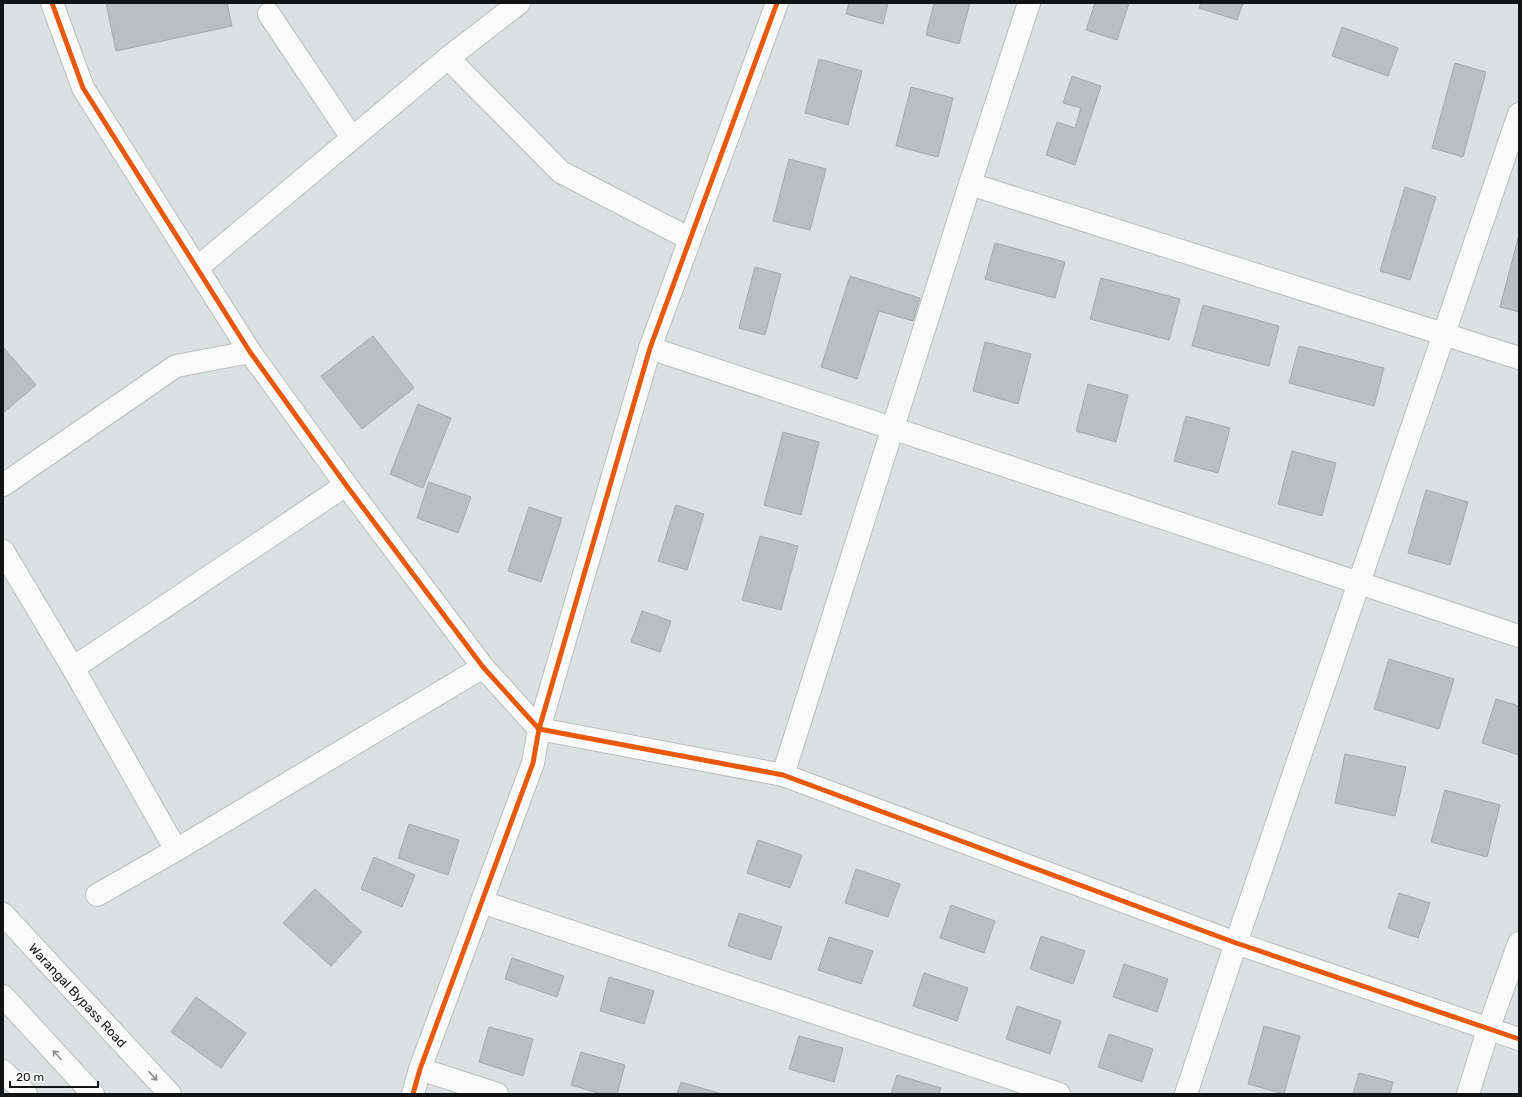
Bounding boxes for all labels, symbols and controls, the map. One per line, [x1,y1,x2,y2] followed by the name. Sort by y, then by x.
[25,940,130,1051] street label: Warangal Bypass Road
[52,1050,62,1060] one-way arrow
[10,1063,98,1089] scale bar
[16,1070,44,1084] text: 20 m
[148,1071,158,1081] one-way arrow

